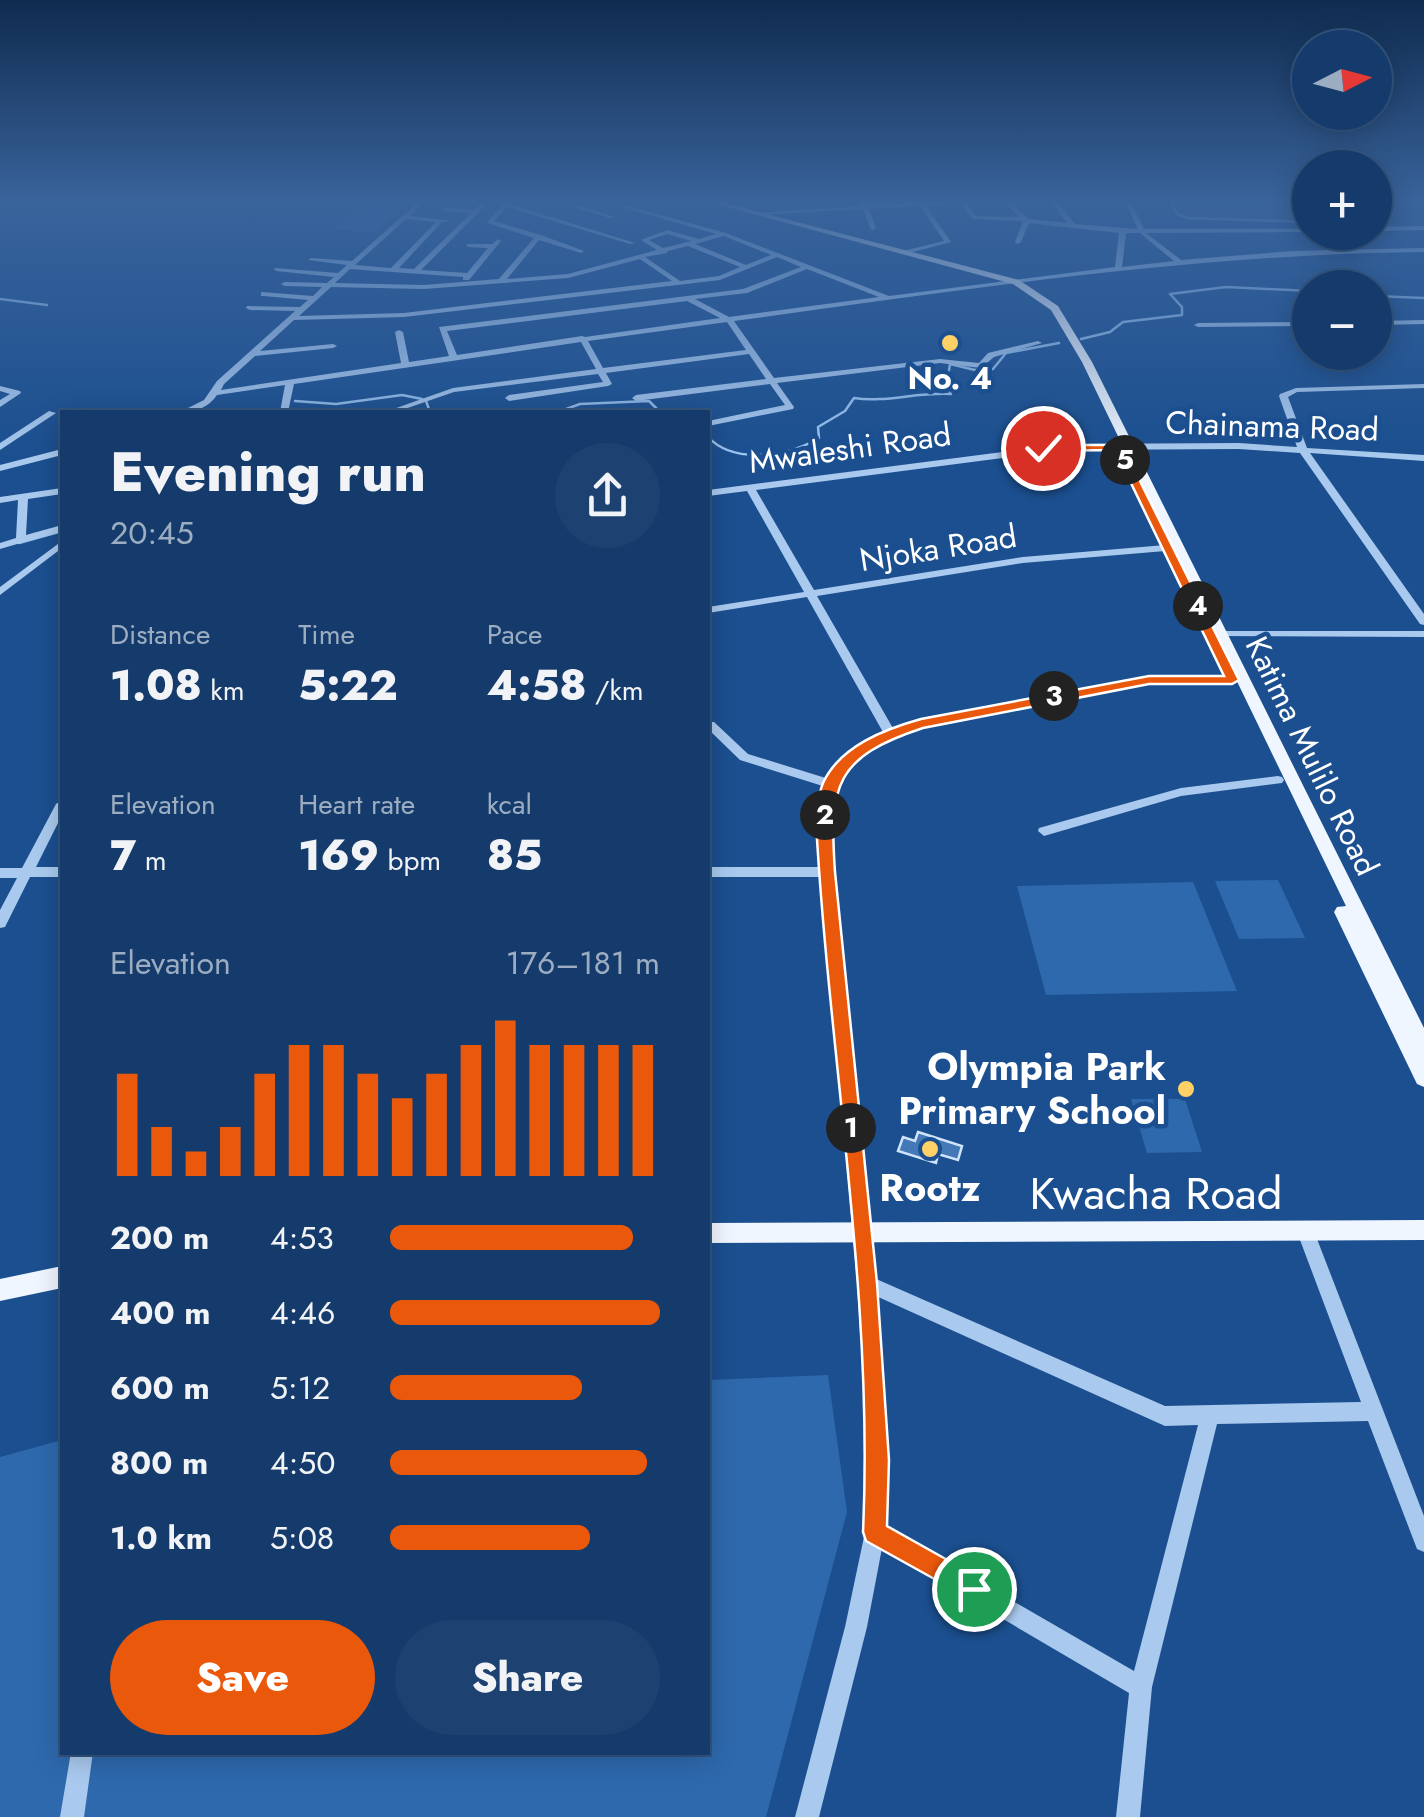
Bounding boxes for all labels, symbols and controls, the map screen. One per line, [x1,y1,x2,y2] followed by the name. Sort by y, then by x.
[1292,30,1392,130] north arrow
[1292,30,1392,370] map controls
[1292,150,1392,250] button: +
[1292,270,1392,370] button: −
[939,332,961,354] marker: No. 4
[908,355,992,401] place label: No. 4
[1164,399,1380,453] street label: Chainama Road
[1001,406,1086,491] pin
[746,411,954,485] street label: Mwaleshi Road
[1016,421,1071,476] icon: check
[110,432,426,512] text: Evening run
[1100,435,1150,485] pin: 5
[1116,439,1134,480] text: 5
[555,443,660,548] button: share
[110,510,194,556] text: 20:45
[856,513,1020,583] street label: Njoka Road
[1173,581,1223,631] pin: 4
[1188,585,1208,626] text: 4
[110,614,210,655] text: Distance
[298,614,355,655] text: Time
[487,614,542,655] text: Pace
[1234,628,1390,884] street label: Katima Mulilo Road
[110,655,202,716] text: 1.08
[298,655,398,716] text: 5:22
[487,655,587,716] text: 4:58
[202,670,244,711] text: km
[587,670,644,711] text: /km
[1029,671,1079,721] pin: 3
[1045,675,1063,716] text: 3
[110,784,216,825] text: Elevation
[298,784,415,825] text: Heart rate
[487,784,532,825] text: kcal
[800,790,850,840] pin: 2
[816,794,834,835] text: 2
[110,825,136,886] text: 7
[298,825,379,886] text: 169
[487,825,542,886] text: 85
[136,840,167,881] text: m
[379,840,441,881] text: bpm
[110,940,231,986] text: Elevation
[506,940,660,986] text: 176–181 m
[898,1039,1166,1138] place label: Olympia Park Primary School
[1175,1078,1197,1100] marker: Olympia Park Primary School
[826,1103,876,1153] pin: 1
[844,1107,858,1148] text: 1
[919,1138,941,1160] marker: Rootz
[879,1160,981,1215] place label: Rootz
[1030,1161,1282,1226] street label: Kwacha Road
[110,1215,209,1261] text: 200 m
[270,1215,334,1261] text: 4:53
[110,1290,211,1336] text: 400 m
[270,1290,335,1336] text: 4:46
[110,1365,210,1411] text: 600 m
[270,1365,330,1411] text: 5:12
[110,1440,208,1486] text: 800 m
[270,1440,336,1486] text: 4:50
[110,1515,212,1561] text: 1.0 km
[270,1515,334,1561] text: 5:08
[932,1547,1017,1632] pin
[947,1562,1002,1617] icon: arrive
[110,1620,375,1735] button: Save
[395,1620,660,1735] button: Share

